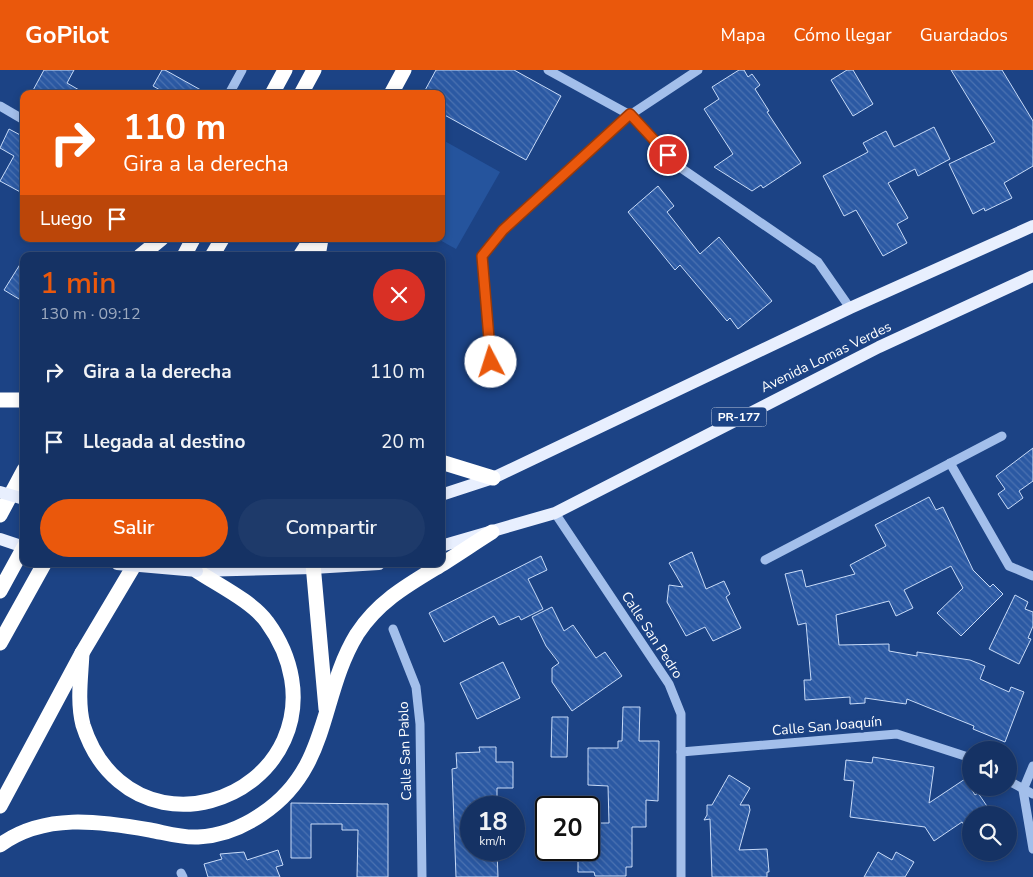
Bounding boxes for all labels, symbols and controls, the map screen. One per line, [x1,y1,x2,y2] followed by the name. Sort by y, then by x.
[25,19,109,51] text: GoPilot
[721,23,766,47] text: Mapa
[794,23,892,47] text: Cómo llegar
[920,23,1008,47] text: Guardados
[123,104,226,151] text: 110 m
[40,110,105,175] icon: right
[647,134,689,176] pin
[654,141,682,169] icon: arrive
[123,149,289,179] text: Gira a la derecha
[103,205,131,233] icon: arrive
[40,206,93,232] text: Luego
[40,263,116,304] text: 1 min
[373,269,425,321] button: close
[40,303,141,325] text: 130 m · 09:12
[757,317,895,397] street label: Avenida Lomas Verdes
[464,335,516,387] position arrow
[40,358,68,386] icon: right
[83,359,232,385] text: Gira a la derecha
[370,359,425,385] text: 110 m
[712,408,766,427] road number: PR-177
[40,428,68,456] icon: arrive
[83,429,245,455] text: Llegada al destino
[381,429,425,455] text: 20 m
[40,499,228,557] button: Salir
[238,499,425,557] button: Compartir
[617,588,687,682] street label: Calle San Pedro
[394,701,416,801] street label: Calle San Pablo
[771,712,883,740] street label: Calle San Joaquín
[962,741,1017,861] map controls
[962,741,1017,796] button: sound
[535,796,600,861] speed limit sign: 20
[477,805,508,839] text: 18
[962,806,1017,861] button: search
[479,833,506,849] text: km/h

